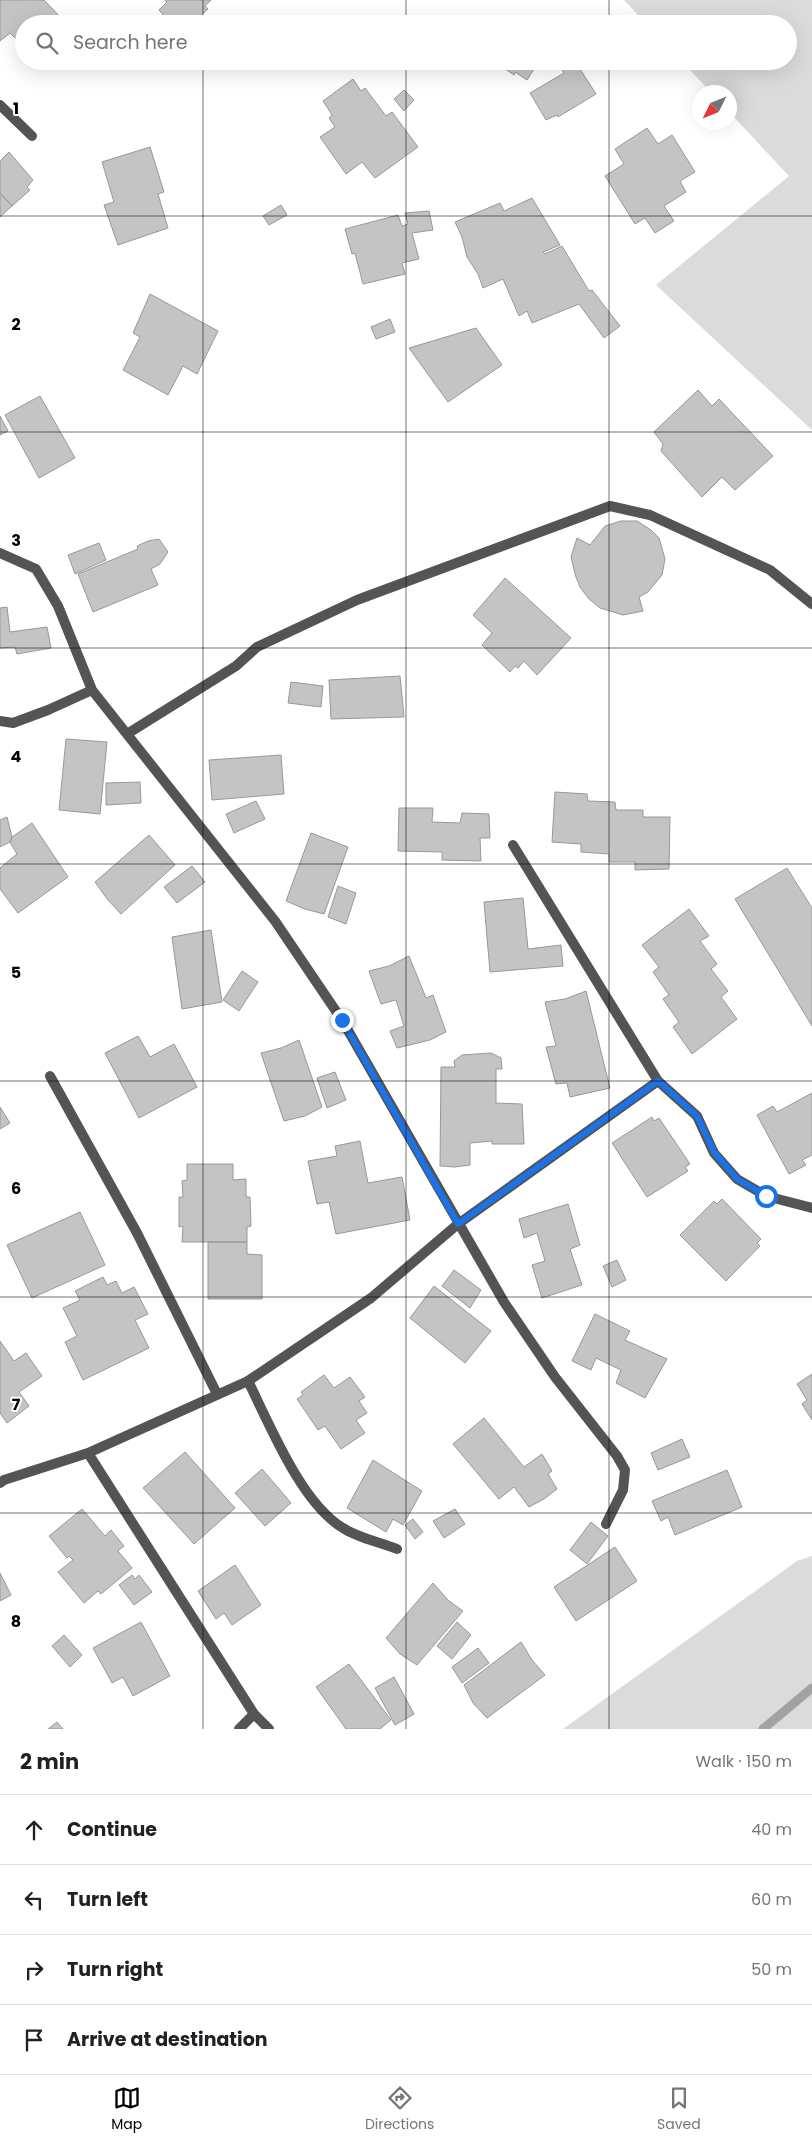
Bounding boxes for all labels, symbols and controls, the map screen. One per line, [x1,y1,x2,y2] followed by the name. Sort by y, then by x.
[15,15,797,70] search box
[33,29,61,57] icon: search
[73,29,187,56] text: Search here
[692,85,737,130] north arrow
[13,97,19,120] text: 1
[11,313,21,336] text: 2
[11,529,21,552] text: 3
[11,745,22,768] text: 4
[11,961,21,984] text: 5
[331,1009,354,1032] route end
[11,1177,21,1200] text: 6
[755,1185,778,1208] route start
[12,1393,21,1416] text: 7
[11,1610,21,1633] text: 8
[20,1747,79,1776] text: 2 min
[695,1750,792,1773] text: Walk · 150 m
[20,1816,48,1844] icon: ahead
[67,1816,157,1843] text: Continue
[751,1818,792,1841] text: 40 m
[20,1886,48,1914] icon: left
[67,1886,148,1913] text: Turn left
[751,1888,792,1911] text: 60 m
[20,1956,48,1984] icon: right
[67,1956,163,1983] text: Turn right
[751,1958,792,1981] text: 50 m
[20,2026,48,2054] icon: arrive
[67,2026,268,2053] text: Arrive at destination
[111,2084,142,2135] tab: Map
[365,2084,434,2135] tab: Directions
[657,2084,701,2135] tab: Saved

